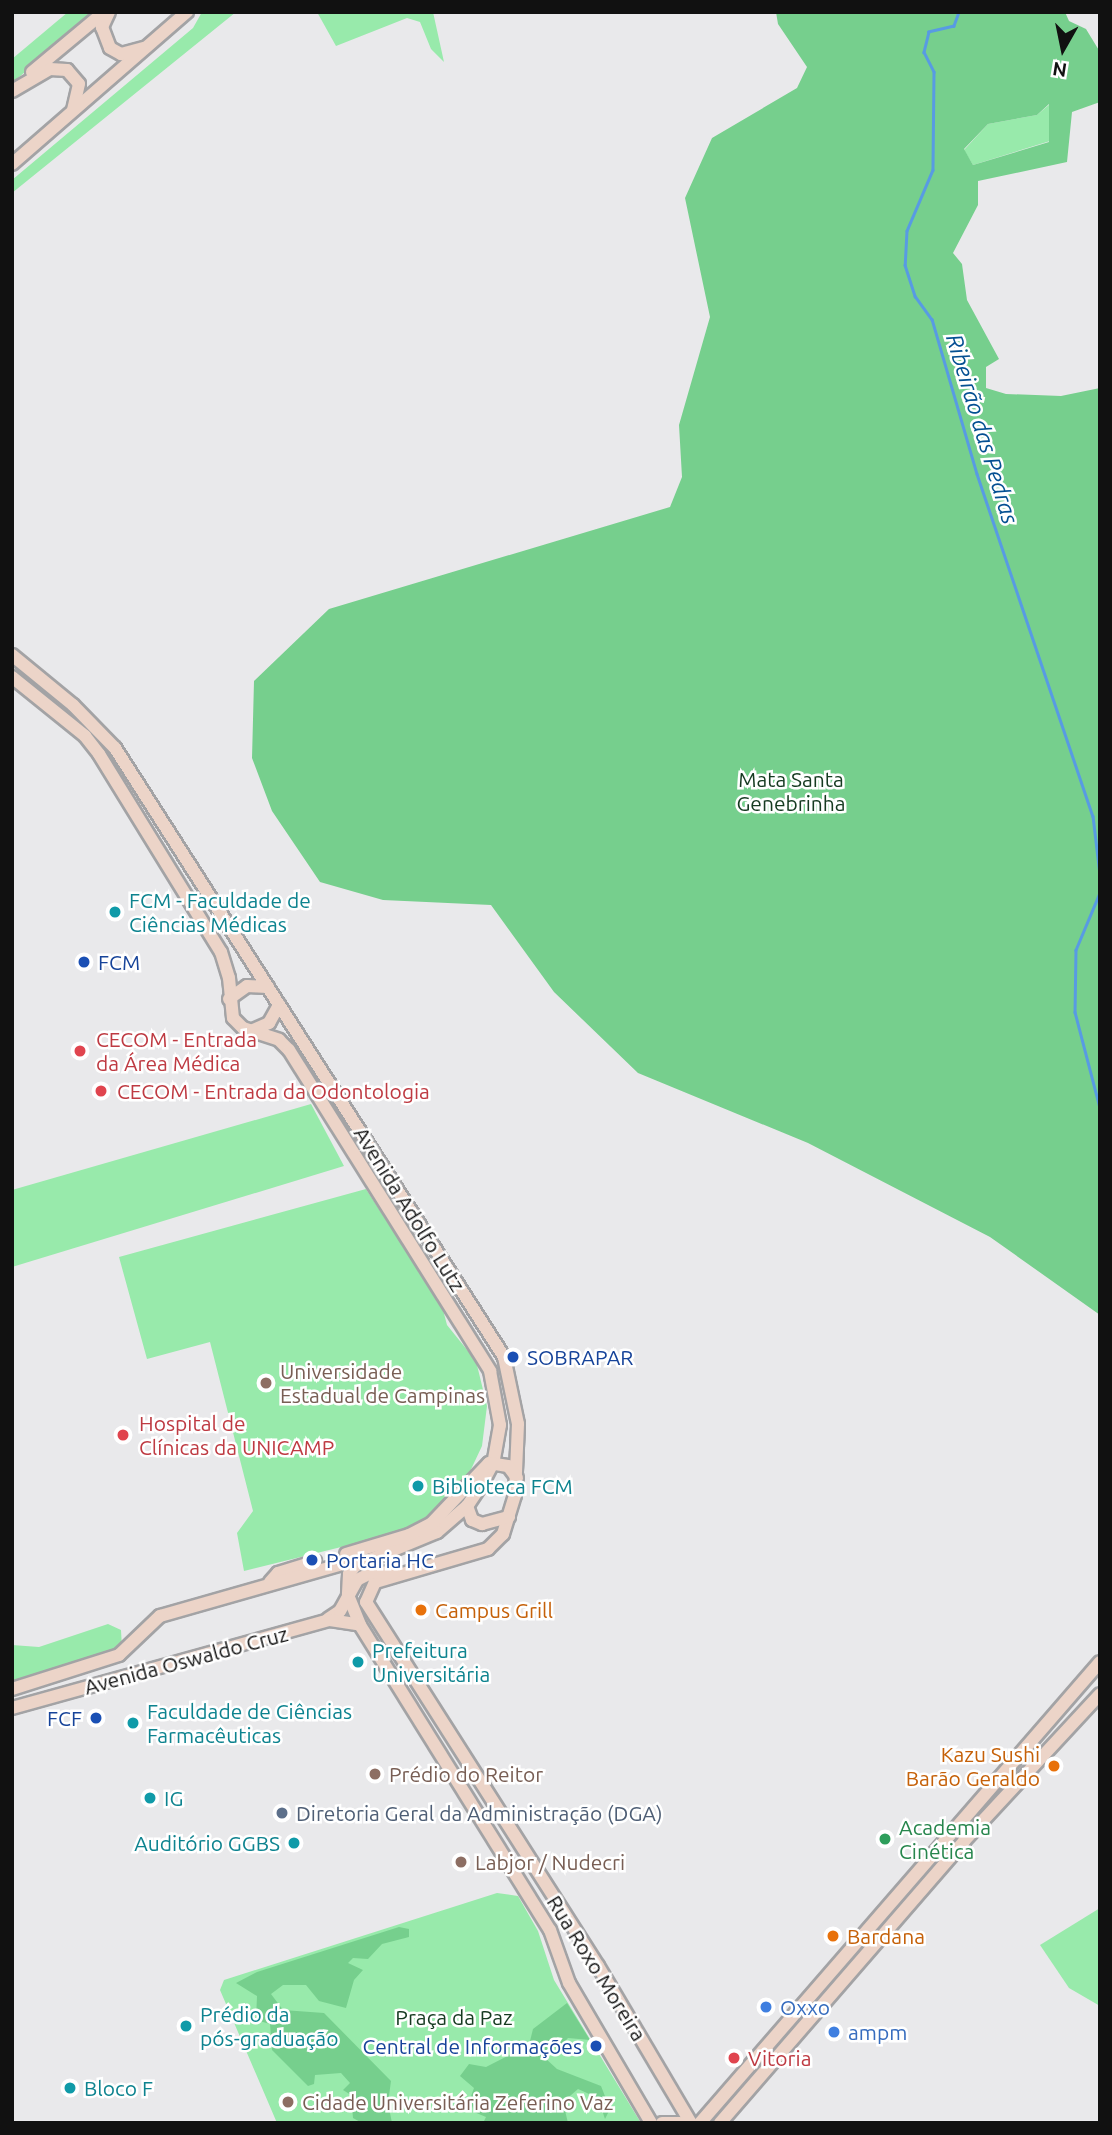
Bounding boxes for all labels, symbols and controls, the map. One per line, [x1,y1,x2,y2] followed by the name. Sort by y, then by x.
[1028,14,1098,84] north arrow
[1051,58,1068,82] text: N
[940,331,1024,527] water label: Ribeirão das Pedras
[736,766,846,816] park label: Mata Santa Genebrinha
[129,887,311,937] place label: FCM - Faculdade de Ciências Médicas
[107,904,123,920] marker: FCM - Faculdade de Ciências Médicas
[98,949,140,975] place label: FCM
[76,954,92,970] marker: FCM
[96,1026,257,1076] place label: CECOM - Entrada da Área Médica
[70,1041,90,1061] marker: CECOM - Entrada da Área Médica
[117,1078,430,1104] place label: CECOM - Entrada da Odontologia
[91,1081,111,1101] marker: CECOM - Entrada da Odontologia
[349,1122,471,1296] street label: Avenida Adolfo Lutz
[527,1344,633,1370] place label: SOBRAPAR
[505,1349,521,1365] marker: SOBRAPAR
[280,1358,485,1408] place label: Universidade Estadual de Campinas
[258,1375,274,1391] marker: Universidade Estadual de Campinas
[139,1410,334,1460] place label: Hospital de Clínicas da UNICAMP
[113,1425,133,1445] marker: Hospital de Clínicas da UNICAMP
[432,1473,573,1499] place label: Biblioteca FCM
[410,1478,426,1494] marker: Biblioteca FCM
[326,1547,434,1573] place label: Portaria HC
[304,1552,320,1568] marker: Portaria HC
[435,1597,553,1623] place label: Campus Grill
[413,1602,429,1618] marker: Campus Grill
[81,1621,291,1699] street label: Avenida Oswaldo Cruz
[372,1637,490,1687] place label: Prefeitura Universitária
[350,1654,366,1670] marker: Prefeitura Universitária
[147,1698,352,1748] place label: Faculdade de Ciências Farmacêuticas
[47,1705,82,1731] place label: FCF
[88,1710,104,1726] marker: FCF
[125,1715,141,1731] marker: Faculdade de Ciências Farmacêuticas
[906,1741,1040,1791] place label: Kazu Sushi Barão Geraldo
[1046,1758,1062,1774] marker: Kazu Sushi Barão Geraldo
[389,1761,543,1787] place label: Prédio do Reitor
[367,1766,383,1782] marker: Prédio do Reitor
[164,1785,183,1811] place label: IG
[142,1790,158,1806] marker: IG
[296,1800,663,1826] place label: Diretoria Geral da Administração (DGA)
[274,1805,290,1821] marker: Diretoria Geral da Administração (DGA)
[899,1814,991,1864] place label: Academia Cinética
[134,1830,280,1856] place label: Auditório GGBS
[877,1831,893,1847] marker: Academia Cinética
[286,1835,302,1851] marker: Auditório GGBS
[475,1849,625,1875] place label: Labjor / Nudecri
[453,1854,469,1870] marker: Labjor / Nudecri
[542,1890,652,2046] street label: Rua Roxo Moreira
[847,1923,925,1949] place label: Bardana
[825,1928,841,1944] marker: Bardana
[780,1994,830,2020] place label: Oxxo
[758,1999,774,2015] marker: Oxxo
[200,2001,338,2051] place label: Prédio da pós-graduação
[395,2004,513,2030] park label: Praça da Paz
[178,2018,194,2034] marker: Prédio da pós-graduação
[848,2019,907,2045] place label: ampm
[826,2024,842,2040] marker: ampm
[362,2033,582,2059] place label: Central de Informações
[588,2038,604,2054] marker: Central de Informações
[748,2045,811,2071] place label: Vitoria
[726,2050,742,2066] marker: Vitoria
[84,2075,153,2101] place label: Bloco F
[62,2080,78,2096] marker: Bloco F
[302,2089,613,2115] place label: Cidade Universitária Zeferino Vaz
[280,2094,296,2110] marker: Cidade Universitária Zeferino Vaz

